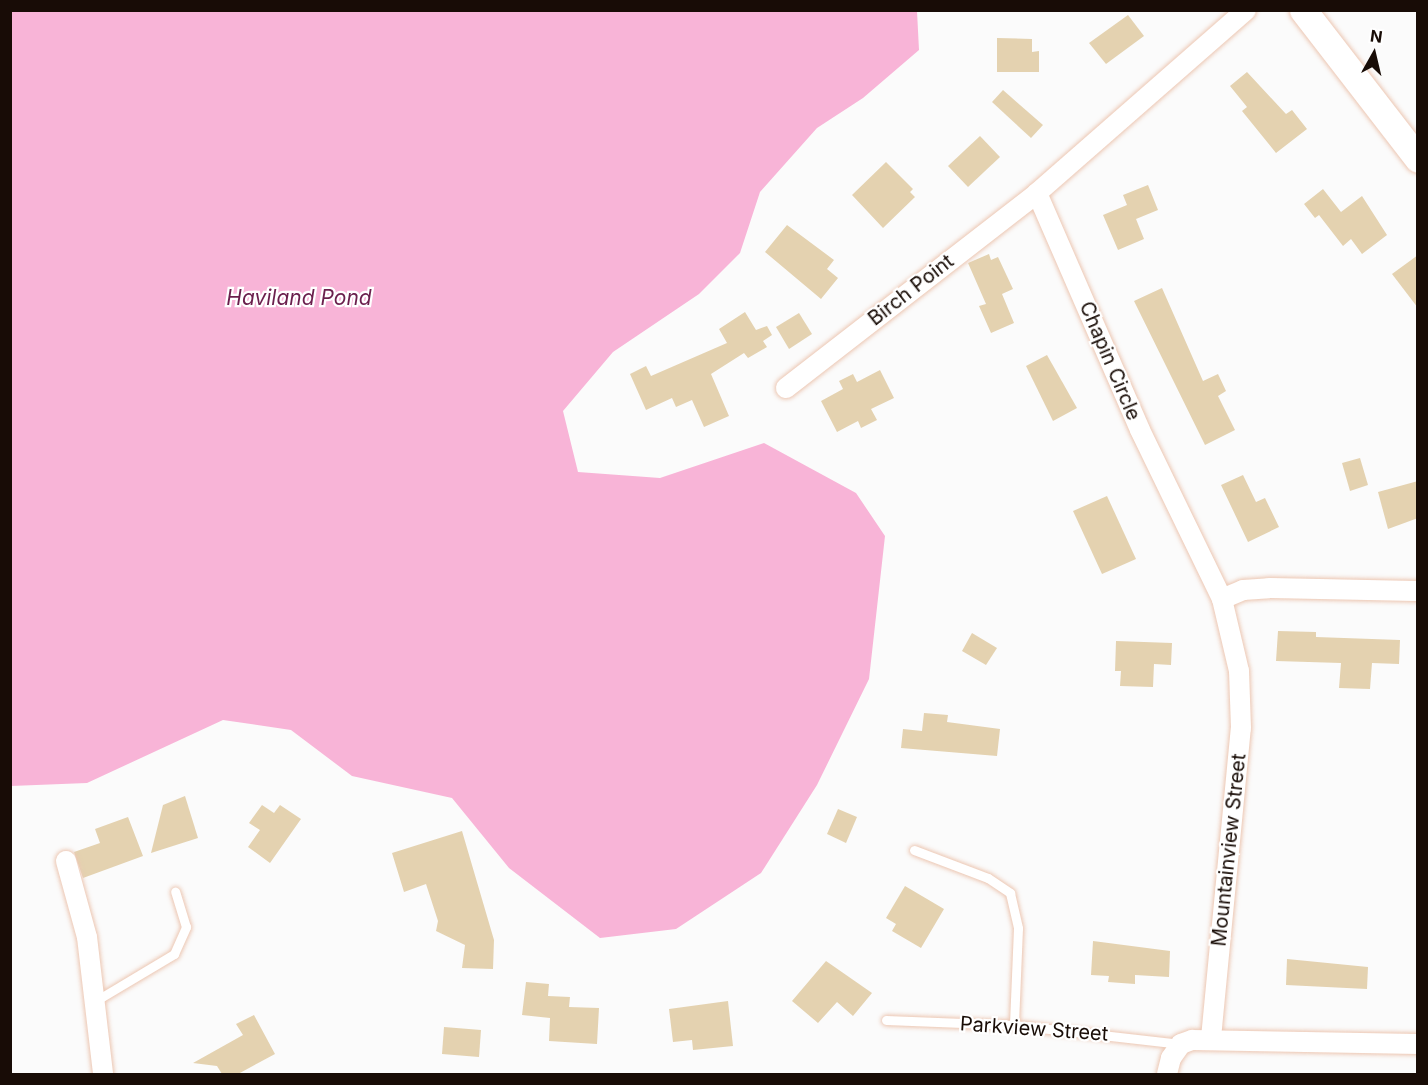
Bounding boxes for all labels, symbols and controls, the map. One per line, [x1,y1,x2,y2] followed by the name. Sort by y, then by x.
[1344,24,1404,84] north arrow
[1369,25,1384,47] text: N
[863,249,959,331] street label: Birch Point
[226,285,372,311] water label: Haviland Pond
[1074,298,1146,424] street label: Chapin Circle
[1207,752,1251,948] street label: Mountainview Street
[959,1012,1109,1046] street label: Parkview Street

